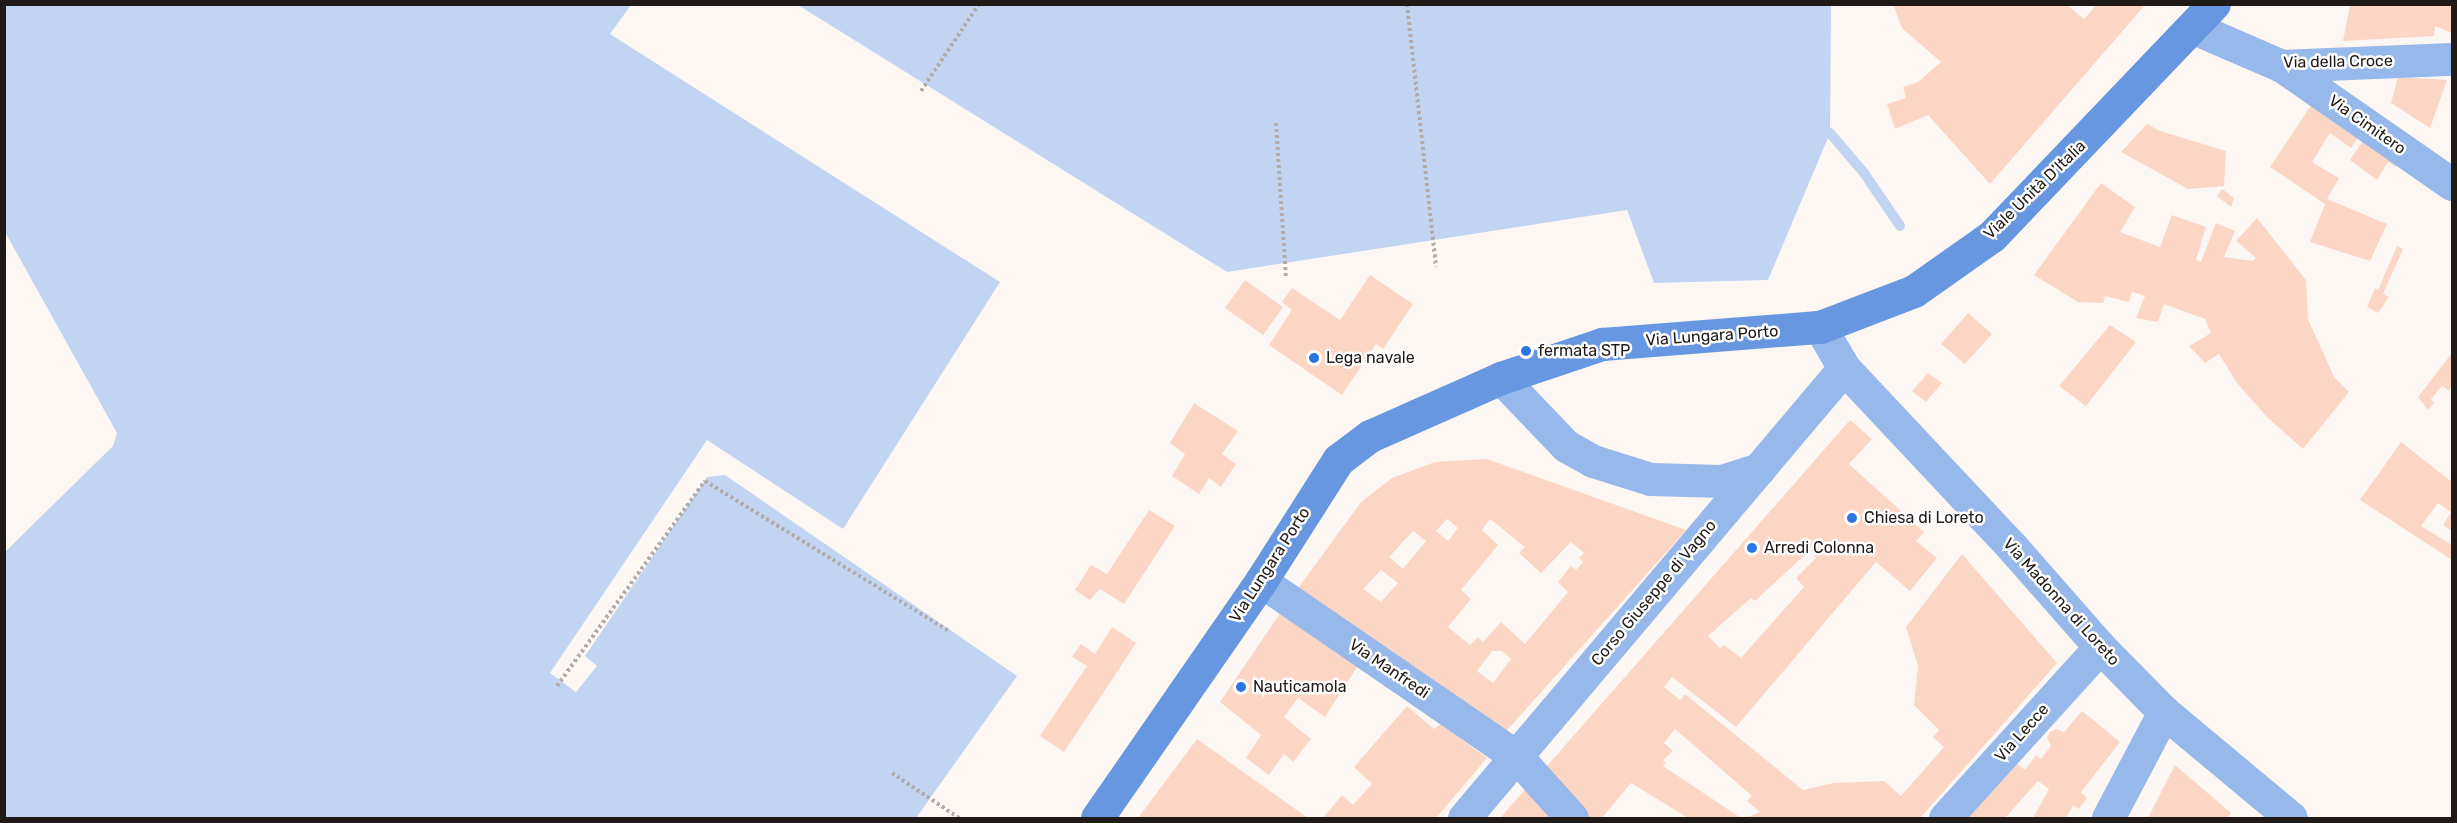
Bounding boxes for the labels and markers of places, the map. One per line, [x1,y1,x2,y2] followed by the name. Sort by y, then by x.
[1538,341,1630,361] place label: fermata STP
[1519,344,1533,358] marker: fermata STP
[1326,348,1415,368] place label: Lega navale
[1307,351,1321,365] marker: Lega navale
[1864,508,1984,528] place label: Chiesa di Loreto
[1845,511,1859,525] marker: Chiesa di Loreto
[1764,538,1874,558] place label: Arredi Colonna
[1745,541,1759,555] marker: Arredi Colonna
[1253,677,1347,697] place label: Nauticamola
[1234,680,1248,694] marker: Nauticamola

